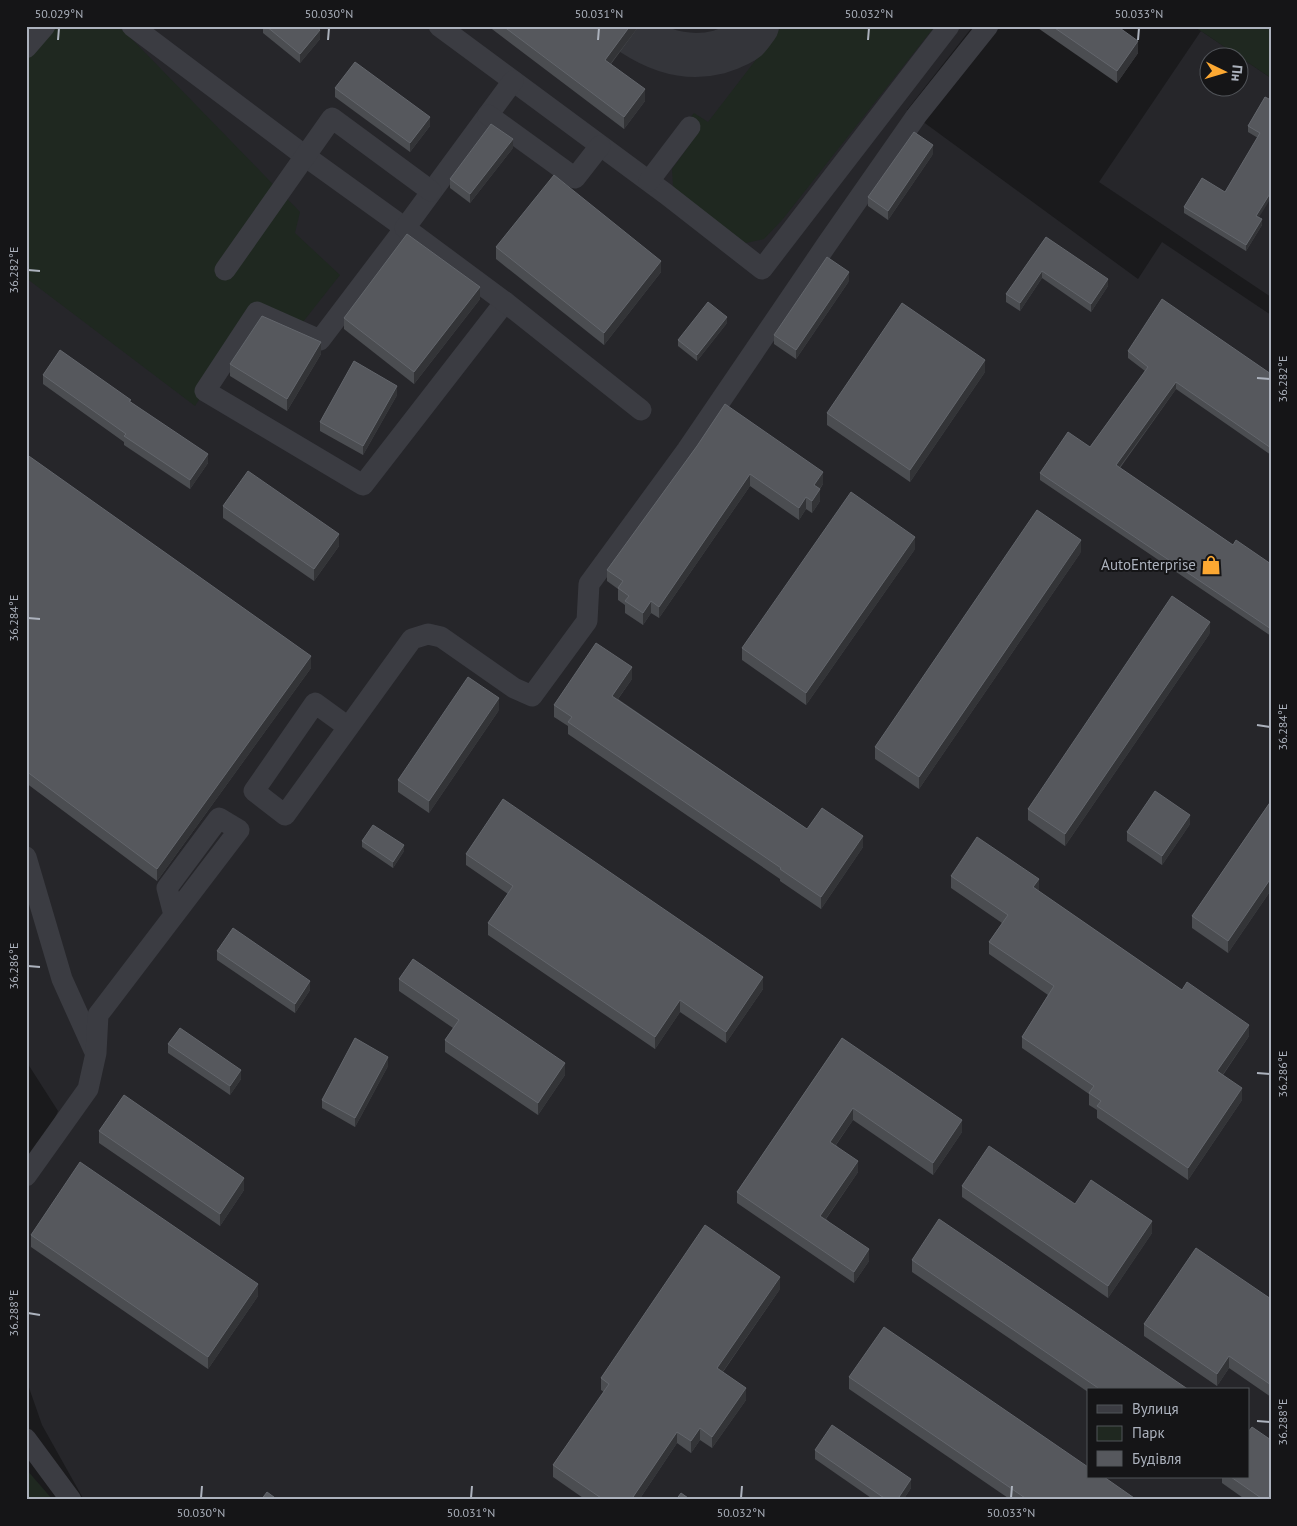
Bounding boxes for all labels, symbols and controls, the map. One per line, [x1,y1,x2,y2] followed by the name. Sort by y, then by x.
[35,6,83,21] text: 50.029°N
[305,6,353,21] text: 50.030°N
[575,6,623,21] text: 50.031°N
[845,6,893,21] text: 50.032°N
[1115,6,1163,21] text: 50.033°N
[1200,48,1250,98] north arrow
[1227,64,1247,82] text: Пн
[6,247,21,293] text: 36.282°E
[1275,356,1290,402] text: 36.282°E
[1200,554,1222,576] shop icon: AutoEnterprise
[1101,555,1196,574] place label: AutoEnterprise
[6,595,21,641] text: 36.284°E
[1275,704,1290,750] text: 36.284°E
[6,943,21,989] text: 36.286°E
[1275,1051,1290,1097] text: 36.286°E
[6,1290,21,1336] text: 36.288°E
[1087,1388,1250,1478] legend
[1132,1399,1179,1418] text: Вулиця
[1275,1399,1290,1445] text: 36.288°E
[1132,1423,1165,1442] text: Парк
[1132,1449,1181,1468] text: Будівля
[177,1505,225,1520] text: 50.030°N
[447,1505,495,1520] text: 50.031°N
[717,1505,765,1520] text: 50.032°N
[987,1505,1035,1520] text: 50.033°N

